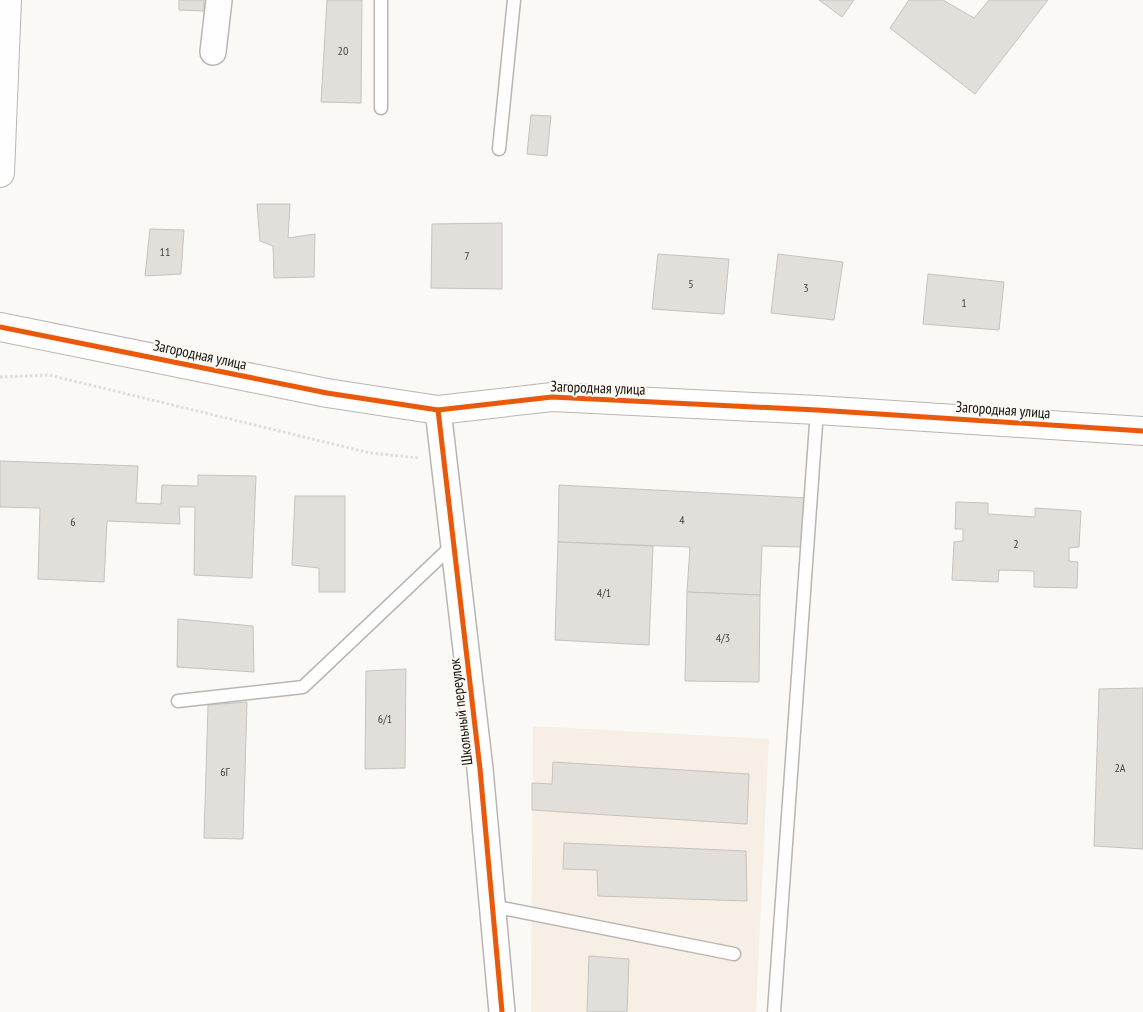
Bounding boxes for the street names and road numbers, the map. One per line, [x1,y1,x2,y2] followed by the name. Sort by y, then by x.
[152,335,249,374] street label: Загородная улица
[550,376,646,399] street label: Загородная улица
[955,397,1051,422] street label: Загородная улица
[444,657,476,767] street label: Школьный переулок

